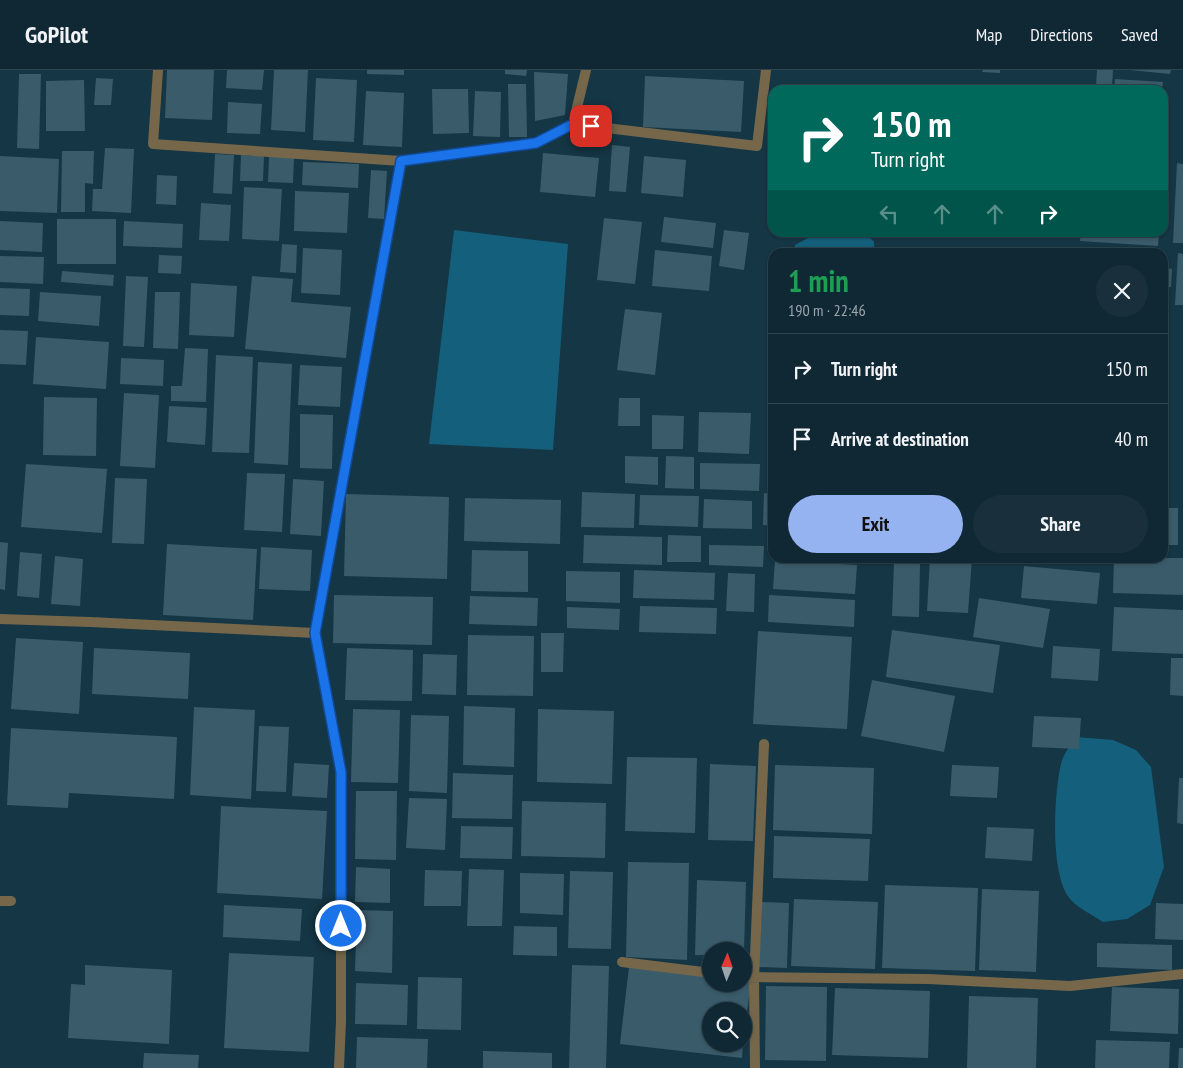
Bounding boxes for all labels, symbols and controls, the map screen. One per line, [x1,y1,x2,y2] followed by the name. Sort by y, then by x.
[25,19,88,50] text: GoPilot
[976,23,1002,46] text: Map
[1030,23,1093,46] text: Directions
[1121,23,1158,46] text: Saved
[871,101,952,147] text: 150 m
[570,105,612,147] pin
[788,105,853,170] icon: right
[577,112,605,140] icon: arrive
[871,145,945,173] text: Turn right
[875,200,903,228] icon: left
[928,200,956,228] icon: ahead
[981,200,1009,228] icon: ahead
[1034,200,1062,228] icon: right
[788,261,849,300] text: 1 min
[1096,265,1148,317] button: close
[788,300,866,320] text: 190 m · 22:46
[788,355,816,383] icon: right
[831,357,897,381] text: Turn right
[1106,357,1148,381] text: 150 m
[788,425,816,453] icon: arrive
[831,427,969,451] text: Arrive at destination
[1115,427,1148,451] text: 40 m
[788,495,963,553] button: Exit
[973,495,1148,553] button: Share
[314,899,366,951] position arrow
[702,942,752,992] north arrow
[702,942,752,1052] map controls
[702,1002,752,1052] button: search

